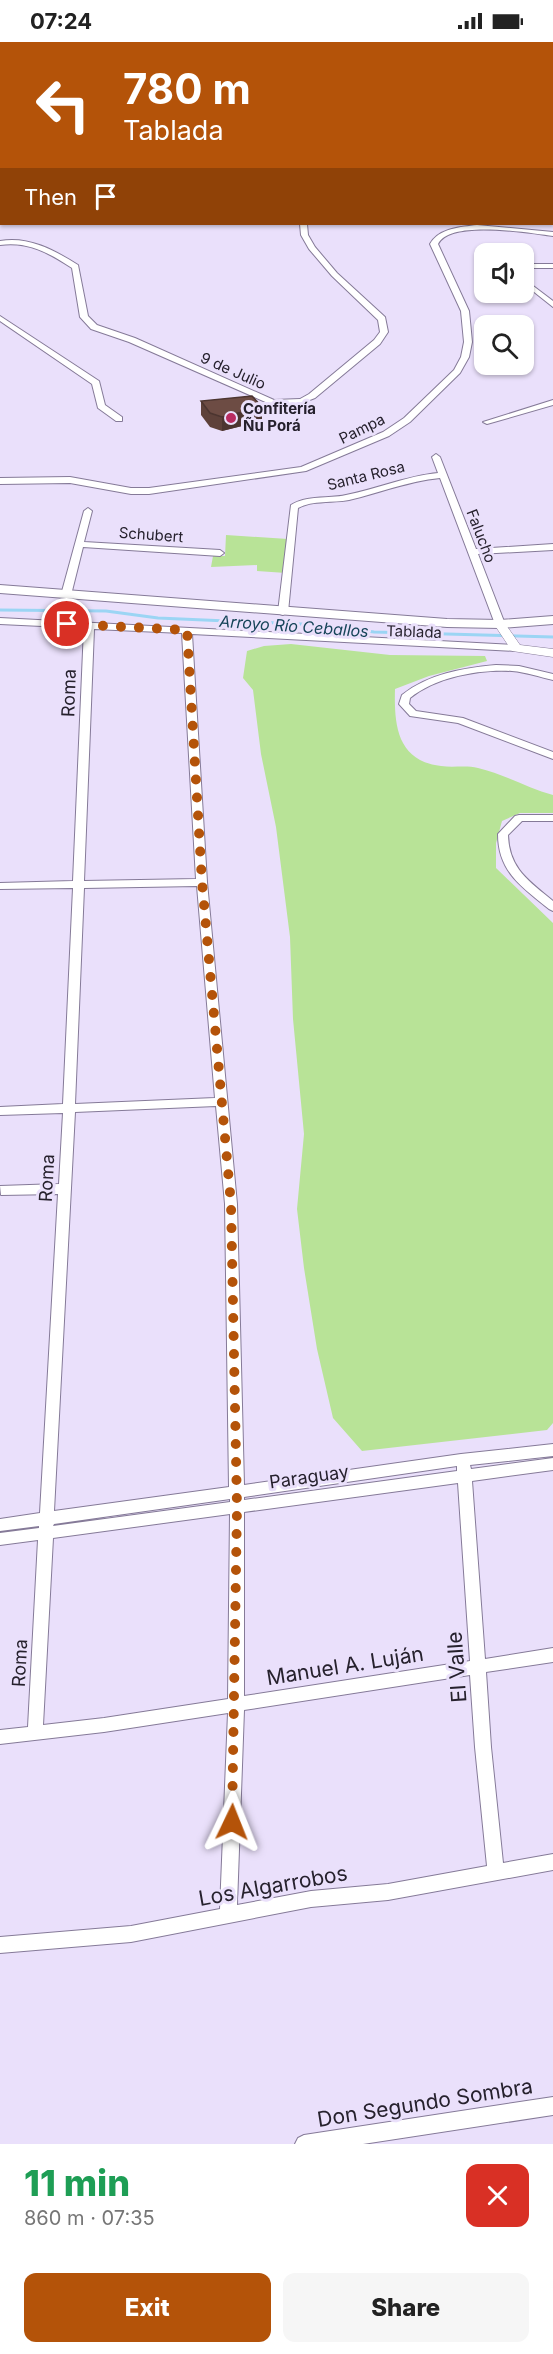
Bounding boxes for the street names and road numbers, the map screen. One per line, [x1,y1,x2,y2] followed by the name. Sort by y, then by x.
[198,348,269,393] street label: 9 de Julio
[336,409,388,448] street label: Pampa
[325,457,407,494] street label: Santa Rosa
[463,506,500,565] street label: Falucho
[118,523,184,546] street label: Schubert
[386,621,442,642] street label: Tablada
[57,669,80,717] street label: Roma
[35,1153,58,1202] street label: Roma
[268,1461,350,1492] street label: Paraguay
[442,1631,471,1703] street label: El Valle
[8,1638,31,1687] street label: Roma
[265,1641,425,1690] street label: Manuel A. Luján
[197,1860,349,1911] street label: Los Algarrobos
[315,2073,534,2132] street label: Don Segundo Sombra

